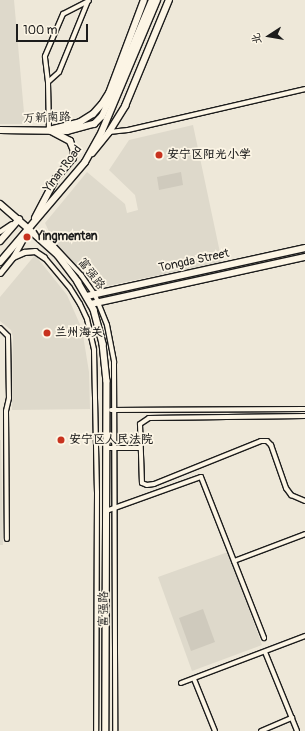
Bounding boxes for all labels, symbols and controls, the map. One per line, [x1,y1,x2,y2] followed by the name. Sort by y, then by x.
[18,16,90,42] scale bar
[249,16,289,56] north arrow
[23,23,57,38] text: 100 m
[249,32,264,45] text: 北
[23,110,71,126] street label: 万新南路
[41,143,85,195] street label: Yinan Road
[167,148,251,162] place label: 安宁区阳光小学
[154,150,164,160] marker: 安宁区阳光小学
[36,230,97,244] place label: Yingmentan
[21,231,33,243] marker: Yingmentan
[157,246,231,276] street label: Tongda Street
[74,255,108,293] street label: 富强路
[55,326,103,340] place label: 兰州海关
[42,328,52,338] marker: 兰州海关
[69,433,153,447] place label: 安宁区人民法院
[56,435,66,445] marker: 安宁区人民法院
[97,591,111,627] street label: 富强路

